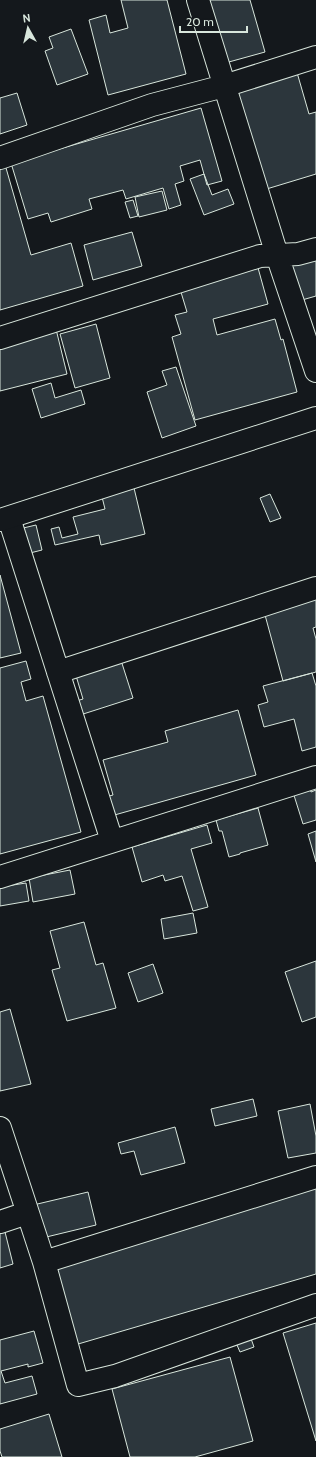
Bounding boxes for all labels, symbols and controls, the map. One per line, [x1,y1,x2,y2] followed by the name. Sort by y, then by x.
[8,8,48,48] north arrow
[180,8,247,34] scale bar
[22,11,31,26] text: N
[186,14,214,29] text: 20 m

